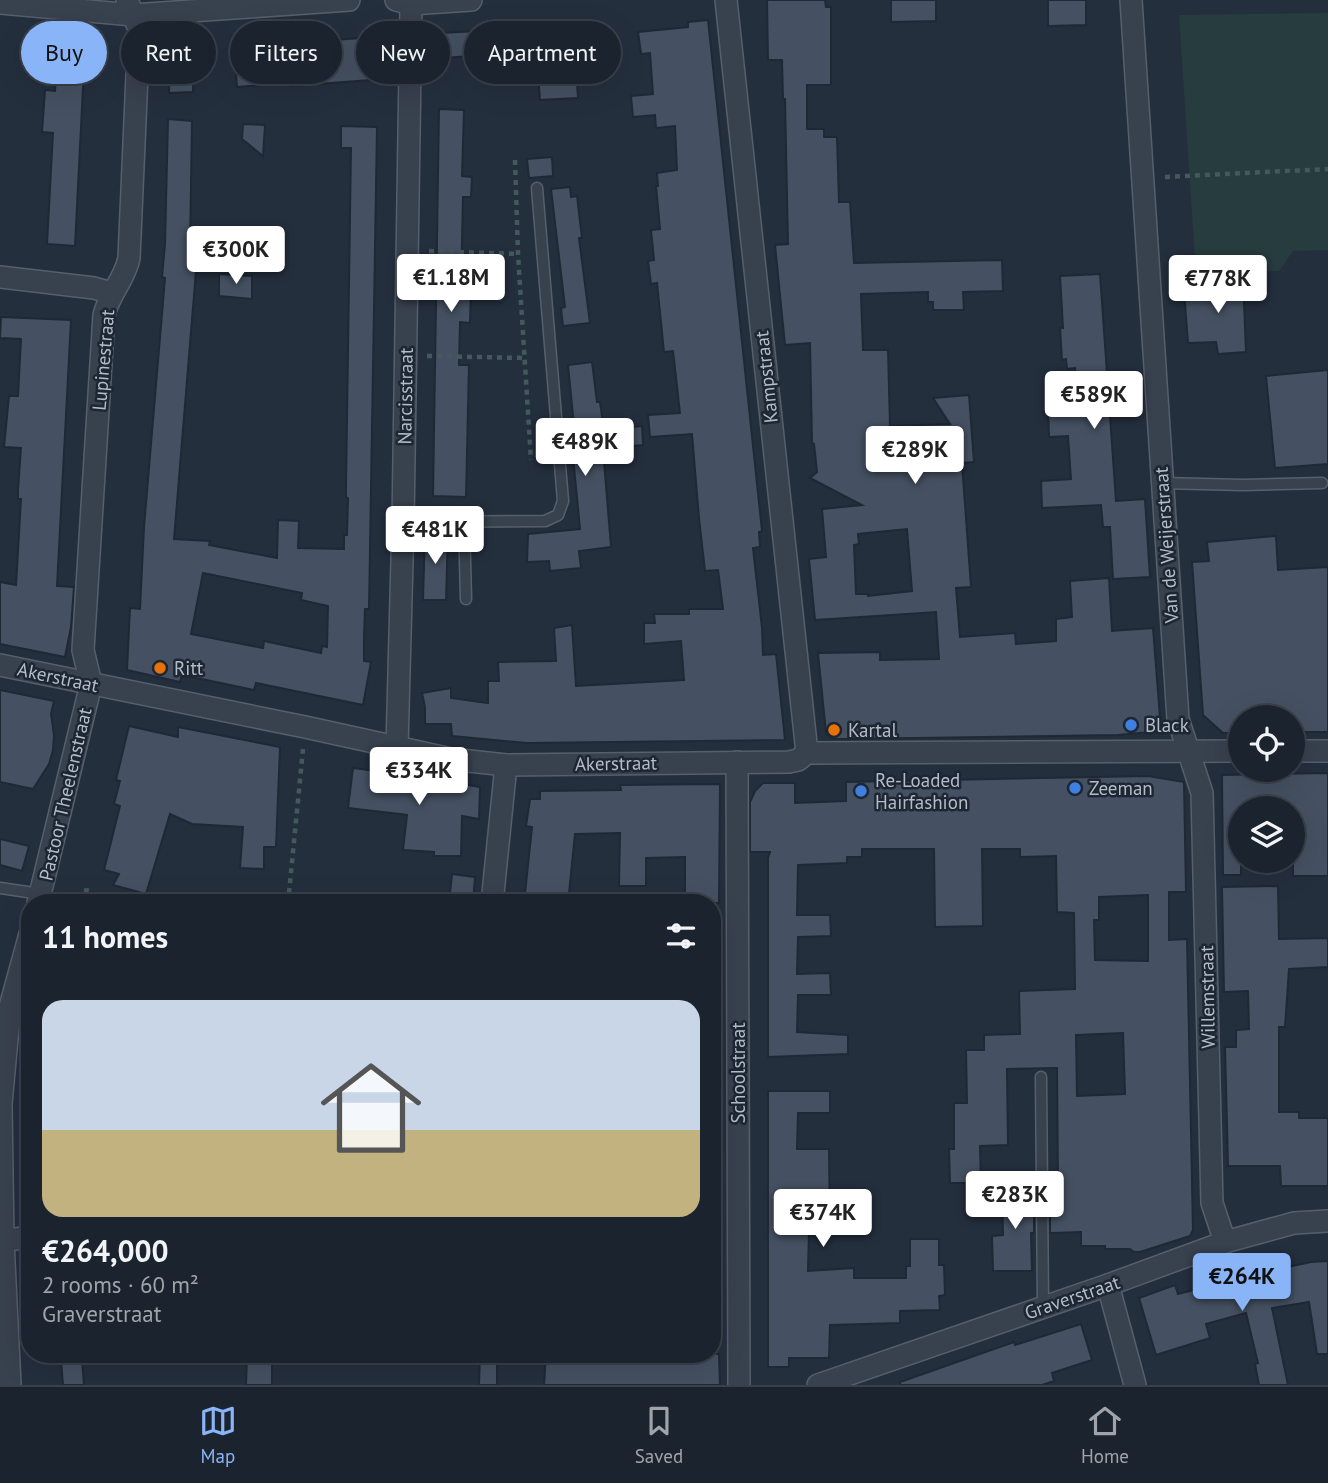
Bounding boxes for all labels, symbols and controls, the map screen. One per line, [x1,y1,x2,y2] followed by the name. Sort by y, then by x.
[21,21,107,84] chip: Buy
[121,21,216,84] chip: Rent
[230,21,342,84] chip: Filters
[356,21,450,84] chip: New
[464,21,621,84] chip: Apartment
[187,226,285,286] pin: €300K
[203,234,269,263] text: €300K
[394,254,508,314] pin: €1.18M
[1169,256,1267,315] pin: €778K
[413,262,489,291] text: €1.18M
[1185,263,1251,292] text: €778K
[87,308,119,412] street label: Lupinestraat
[749,329,783,424] street label: Kampstraat
[392,347,418,444] street label: Narcisstraat
[1045,372,1143,431] pin: €589K
[1061,379,1127,408] text: €589K
[536,419,634,478] pin: €489K
[552,426,618,455] text: €489K
[866,426,964,486] pin: €289K
[882,434,948,463] text: €289K
[1149,466,1183,625] street label: Van de Weijerstraat
[386,506,484,566] pin: €481K
[402,514,468,543] text: €481K
[174,656,204,680] place label: Ritt
[15,657,101,697] street label: Akerstraat
[152,660,168,676] marker: Ritt
[33,705,97,883] street label: Pastoor Theelenstraat
[1228,705,1305,873] map controls
[1228,705,1305,782] button: locate
[1145,713,1189,737] place label: Black
[1123,717,1139,733] marker: Black
[848,718,897,742] place label: Kartal
[826,722,842,738] marker: Kartal
[370,748,468,807] pin: €334K
[575,750,658,776] street label: Akerstraat
[386,755,452,784] text: €334K
[875,768,968,814] place label: Re-Loaded Hairfashion
[1089,776,1153,800] place label: Zeeman
[1067,780,1083,796] marker: Zeeman
[853,783,869,799] marker: Re-Loaded Hairfashion
[1228,796,1305,873] button: layers
[42,917,168,956] text: 11 homes
[662,917,700,955] icon: filters
[1194,945,1220,1049] street label: Willemstraat
[726,1022,750,1124] street label: Schoolstraat
[308,1045,434,1171] icon: home
[966,1172,1064,1231] pin: €283K
[982,1179,1048,1208] text: €283K
[774,1190,872,1249] pin: €374K
[790,1197,856,1226] text: €374K
[42,1231,169,1270] text: €264,000
[1193,1254,1291,1313] pin: €264K
[1209,1261,1275,1290] text: €264K
[1021,1269,1123,1324] street label: Graverstraat
[42,1270,199,1299] text: 2 rooms · 60 m²
[42,1299,162,1328] text: Graverstraat
[199,1402,237,1468] tab: Map
[635,1402,683,1468] tab: Saved
[1081,1402,1129,1468] tab: Home

